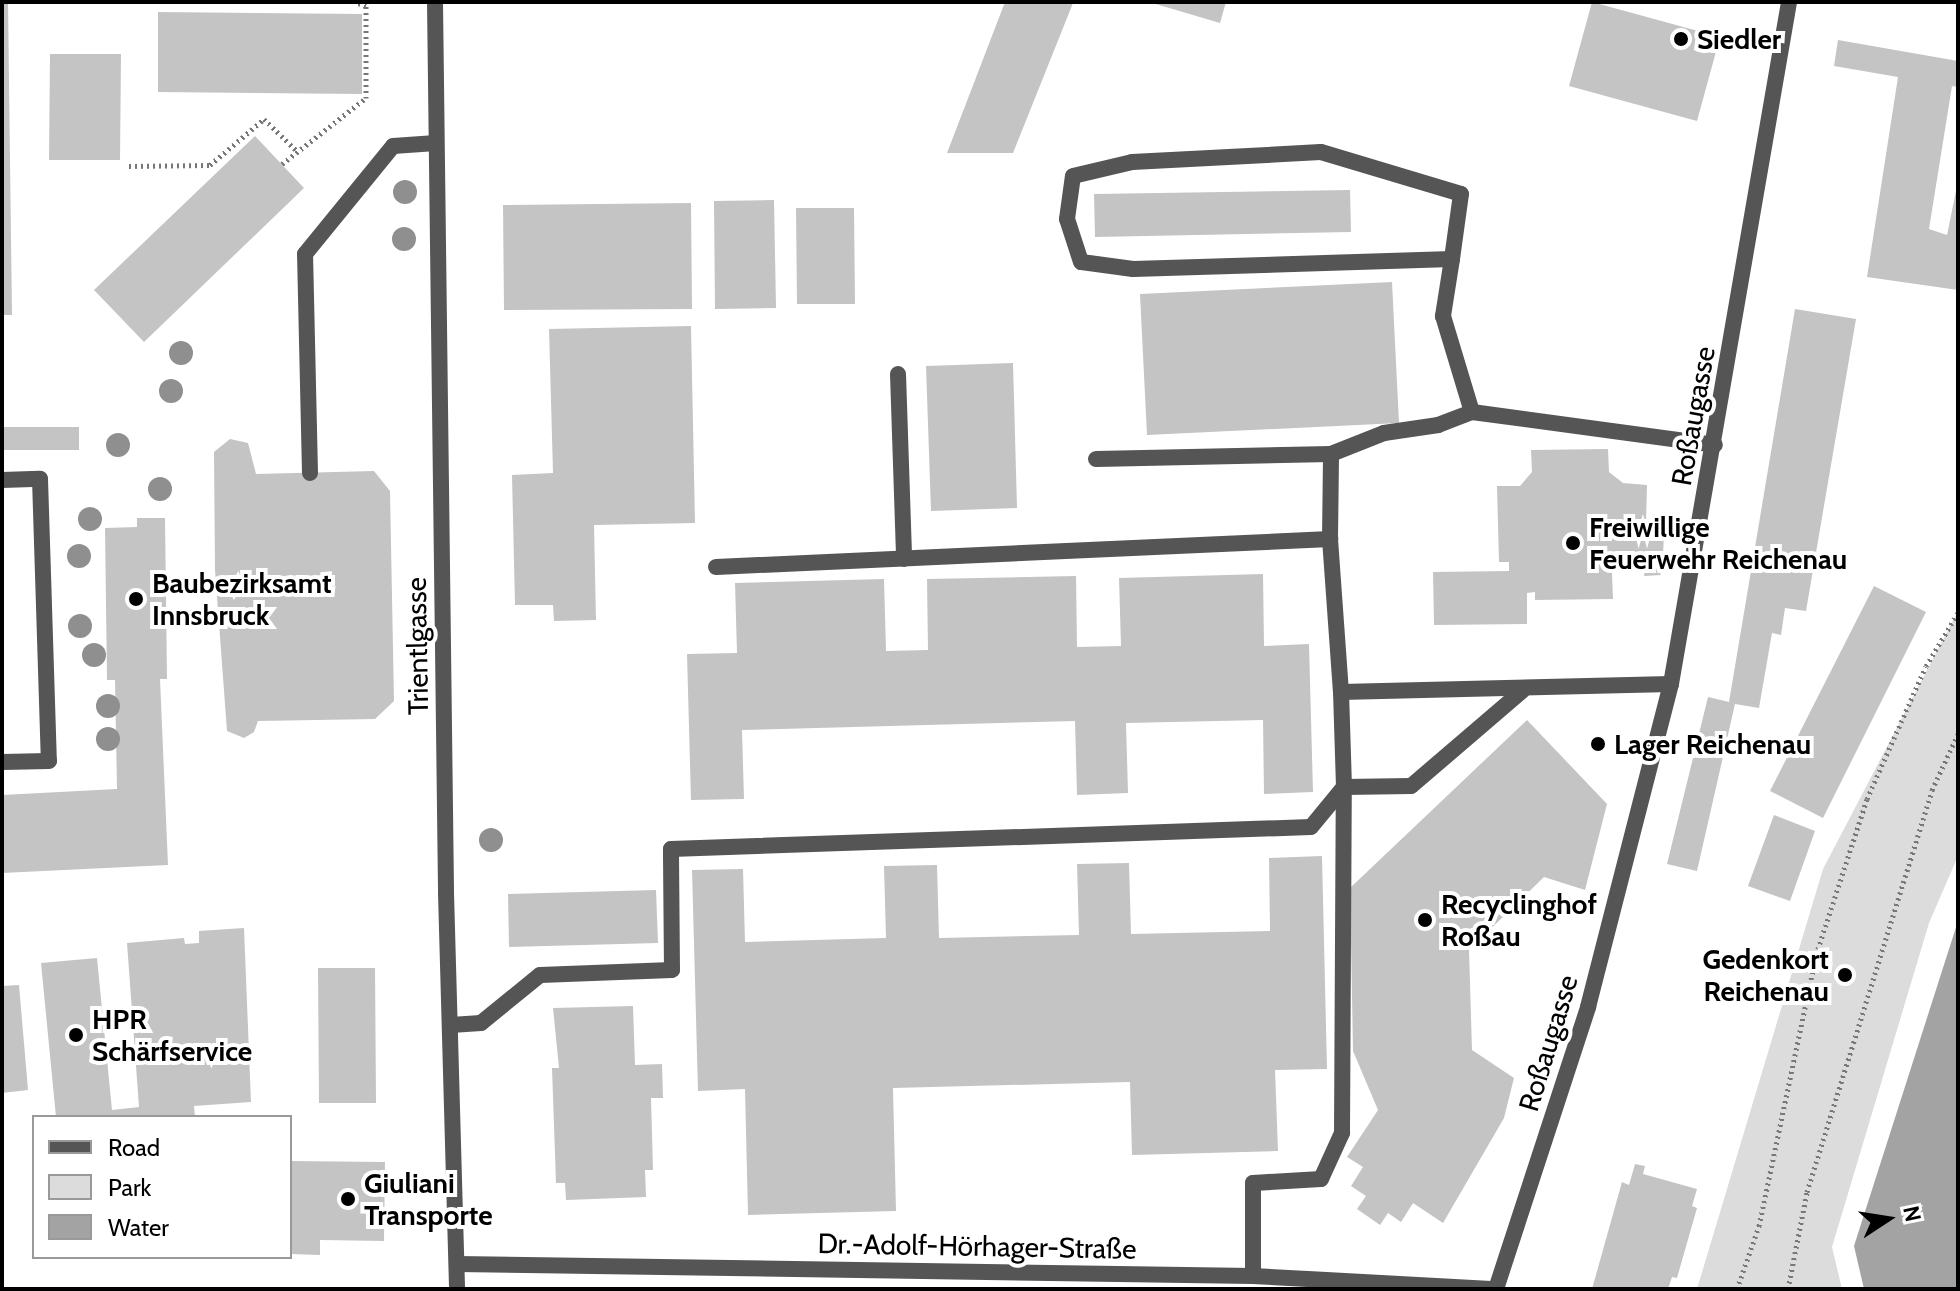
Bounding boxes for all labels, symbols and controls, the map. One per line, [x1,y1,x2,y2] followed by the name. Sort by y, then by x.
[1697,22,1781,56] place label: Siedler
[1672,30,1690,48] marker: Siedler
[1664,344,1722,488] street label: Roßaugasse
[1589,510,1847,576] place label: Freiwillige Feuerwehr Reichenau
[1564,534,1582,552] marker: Freiwillige Feuerwehr Reichenau
[152,566,332,632] place label: Baubezirksamt Innsbruck
[399,577,435,715] street label: Trientlgasse
[127,590,145,608] marker: Baubezirksamt Innsbruck
[1614,727,1811,761] place label: Lager Reichenau
[1589,735,1607,753] marker: Lager Reichenau
[1441,887,1597,953] place label: Recyclinghof Roßau
[1416,911,1434,929] marker: Recyclinghof Roßau
[1702,942,1829,1008] place label: Gedenkort Reichenau
[1836,966,1854,984] marker: Gedenkort Reichenau
[1511,971,1585,1115] street label: Roßaugasse
[92,1002,252,1068] place label: HPR Schärfservice
[67,1026,85,1044] marker: HPR Schärfservice
[32,1115,292,1259] legend
[108,1133,160,1162] text: Road
[364,1166,493,1232] place label: Giuliani Transporte
[108,1173,151,1202] text: Park
[1848,1179,1928,1259] north arrow
[339,1190,357,1208] marker: Giuliani Transporte
[1897,1203,1927,1224] text: N
[108,1213,169,1242] text: Water
[817,1226,1137,1266] street label: Dr.-Adolf-Hörhager-Straße

